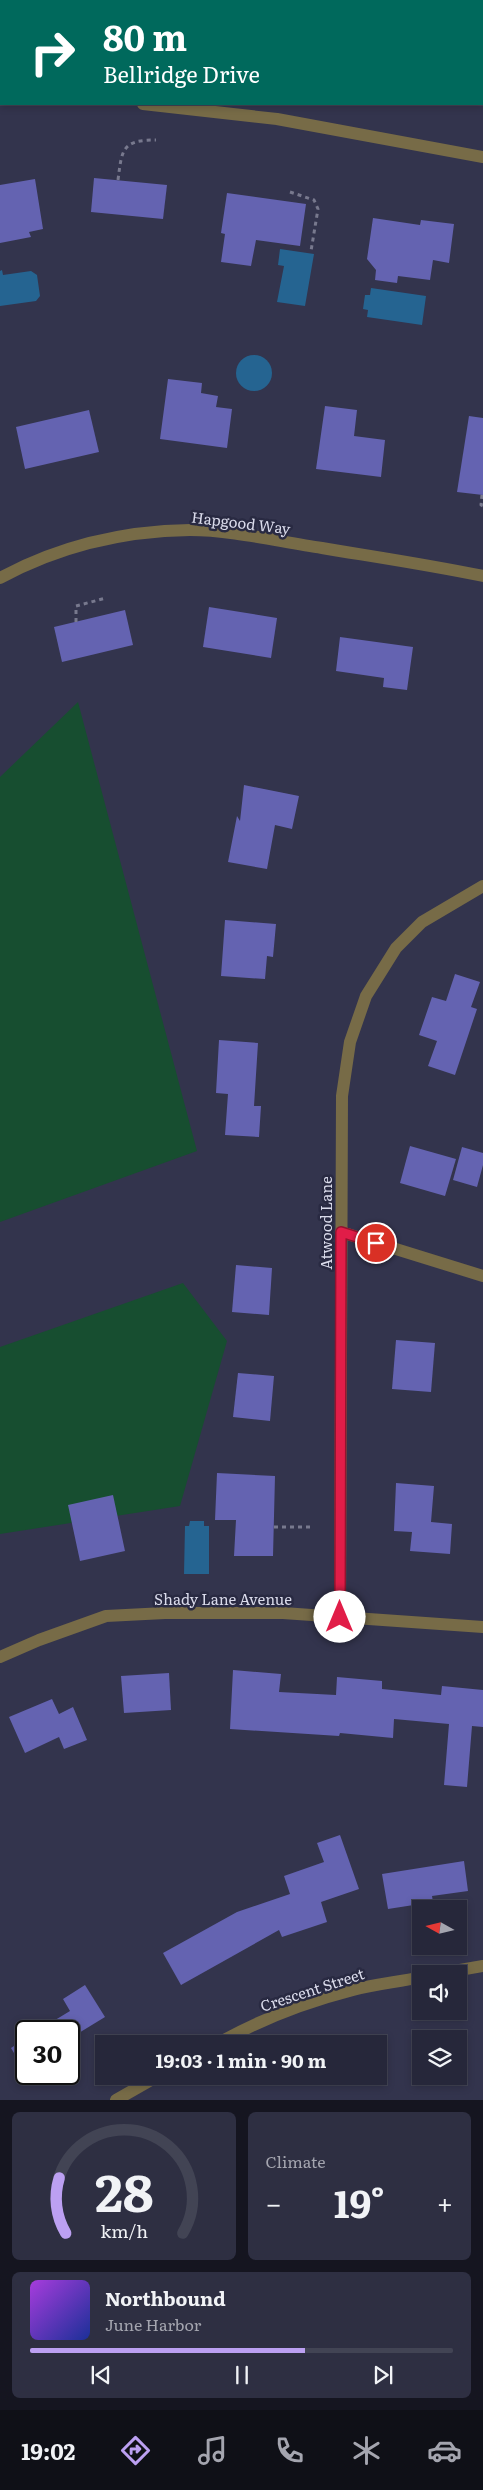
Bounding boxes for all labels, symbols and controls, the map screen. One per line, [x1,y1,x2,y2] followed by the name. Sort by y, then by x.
[103,10,187,62] text: 80 m
[20,20,85,85] icon: right
[103,57,260,90] text: Bellridge Drive
[190,505,292,540] street label: Hapgood Way
[314,1176,337,1270] street label: Atwood Lane
[355,1222,397,1264] pin
[362,1229,390,1257] icon: arrive
[154,1587,292,1610] street label: Shady Lane Avenue
[313,1590,365,1642] position arrow
[412,1900,468,1955] north arrow
[412,1900,467,2085] map controls
[257,1961,367,2017] street label: Crescent Street
[412,1965,467,2020] button: sound
[15,2020,80,2085] speed limit sign: 30
[412,2030,467,2085] button: layers
[156,2046,326,2074] text: 19:03 · 1 min · 90 m
[266,2149,326,2173] text: Climate
[94,2151,153,2228] text: 28
[334,2173,385,2230] text: 19°
[266,2181,282,2223] text: −
[437,2181,453,2223] text: +
[100,2217,148,2244] text: km/h
[105,2284,226,2312] text: Northbound
[105,2312,201,2336] text: June Harbor
[87,2361,115,2389] icon: previous
[228,2361,256,2389] icon: pause
[369,2361,397,2389] icon: next
[118,2433,153,2468] icon: directions
[195,2433,230,2468] icon: music
[272,2433,307,2468] icon: phone
[349,2433,384,2468] icon: climate
[427,2433,462,2468] icon: car
[21,2434,75,2467] text: 19:02

